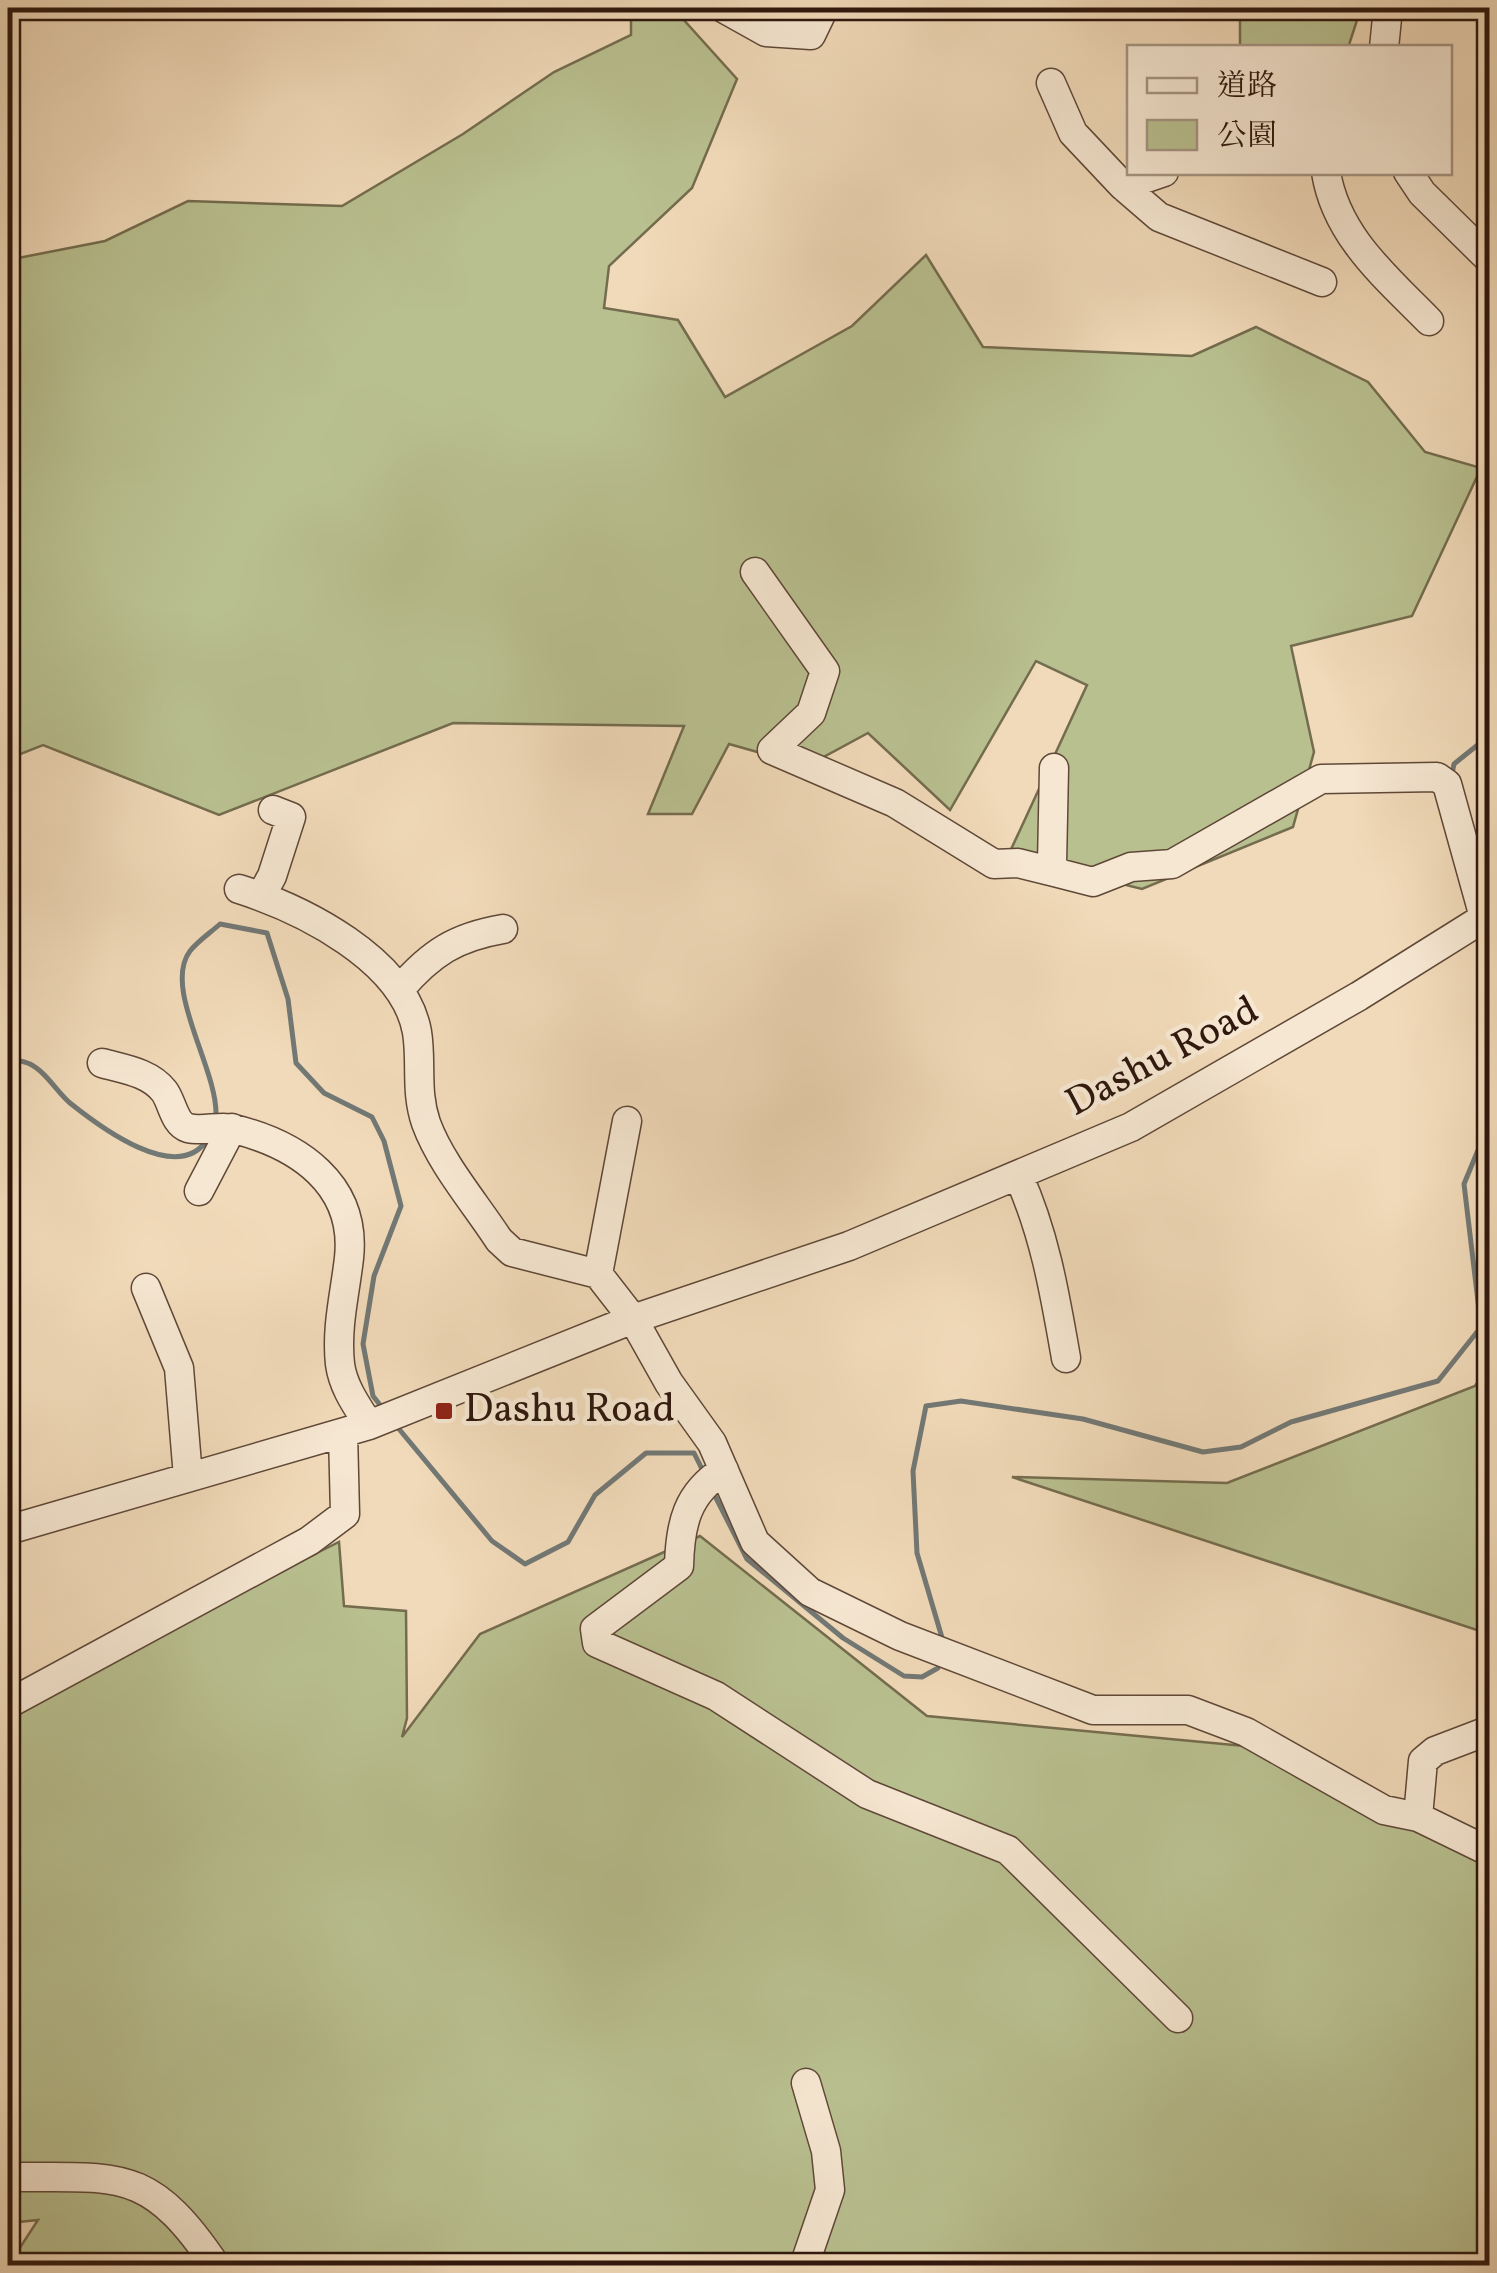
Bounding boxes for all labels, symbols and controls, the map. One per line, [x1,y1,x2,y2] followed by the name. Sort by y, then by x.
[1127,45,1452,175] legend
[1217,66,1277,108] text: 道路
[1217,116,1277,158] text: 公園
[1057,984,1269,1132] street label: Dashu Road
[464,1383,675,1439] place label: Dashu Road
[433,1400,455,1422] marker: Dashu Road

